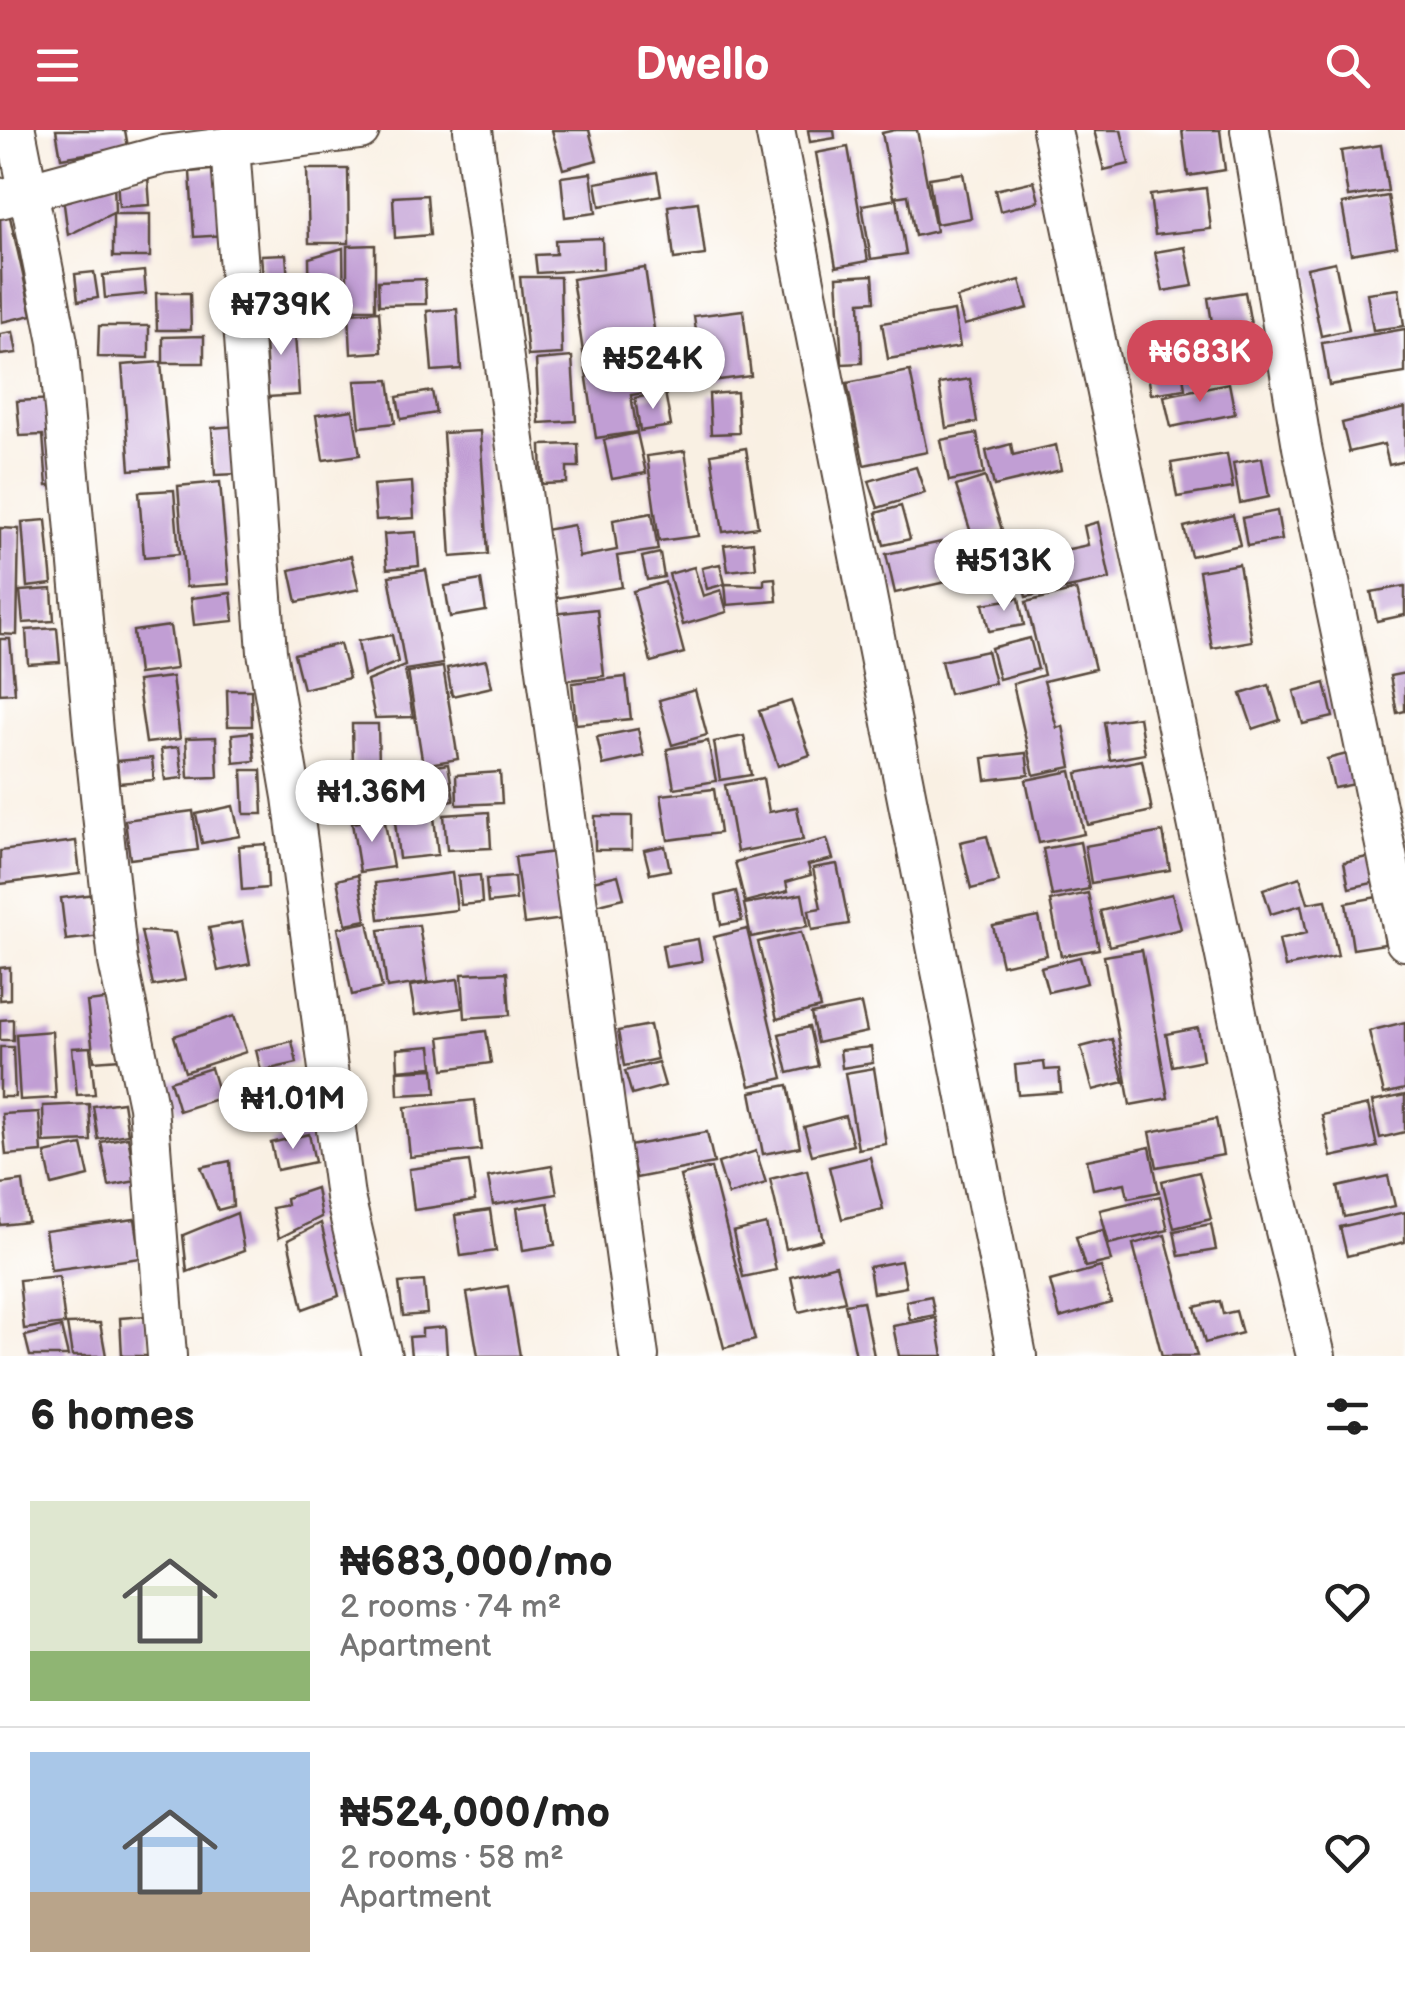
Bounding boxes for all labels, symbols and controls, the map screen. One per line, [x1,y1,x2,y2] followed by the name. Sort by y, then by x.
[30,38,85,93] icon: menu
[635,38,770,93] text: Dwello
[1320,38,1375,93] icon: search
[211,273,351,358] pin: ₦739K
[231,286,331,325] text: ₦739K
[1130,320,1270,405] pin: ₦683K
[583,327,723,412] pin: ₦524K
[1149,333,1251,372] text: ₦683K
[603,340,703,379] text: ₦524K
[934,529,1074,614] pin: ₦513K
[956,542,1052,581] text: ₦513K
[291,760,453,845] pin: ₦1.36M
[317,773,427,812] text: ₦1.36M
[212,1067,374,1152] pin: ₦1.01M
[241,1080,345,1119] text: ₦1.01M
[1320,1389,1375,1444] icon: filters
[30,1391,194,1442] text: 6 homes
[340,1537,613,1588] text: ₦683,000/mo
[110,1541,230,1661] icon: home
[1320,1574,1375,1629] icon: heart
[340,1588,561,1627] text: 2 rooms · 74 m²
[340,1627,491,1666] text: Apartment
[340,1788,610,1839] text: ₦524,000/mo
[110,1792,230,1912] icon: home
[1320,1825,1375,1880] icon: heart
[340,1839,564,1878] text: 2 rooms · 58 m²
[340,1878,491,1917] text: Apartment

